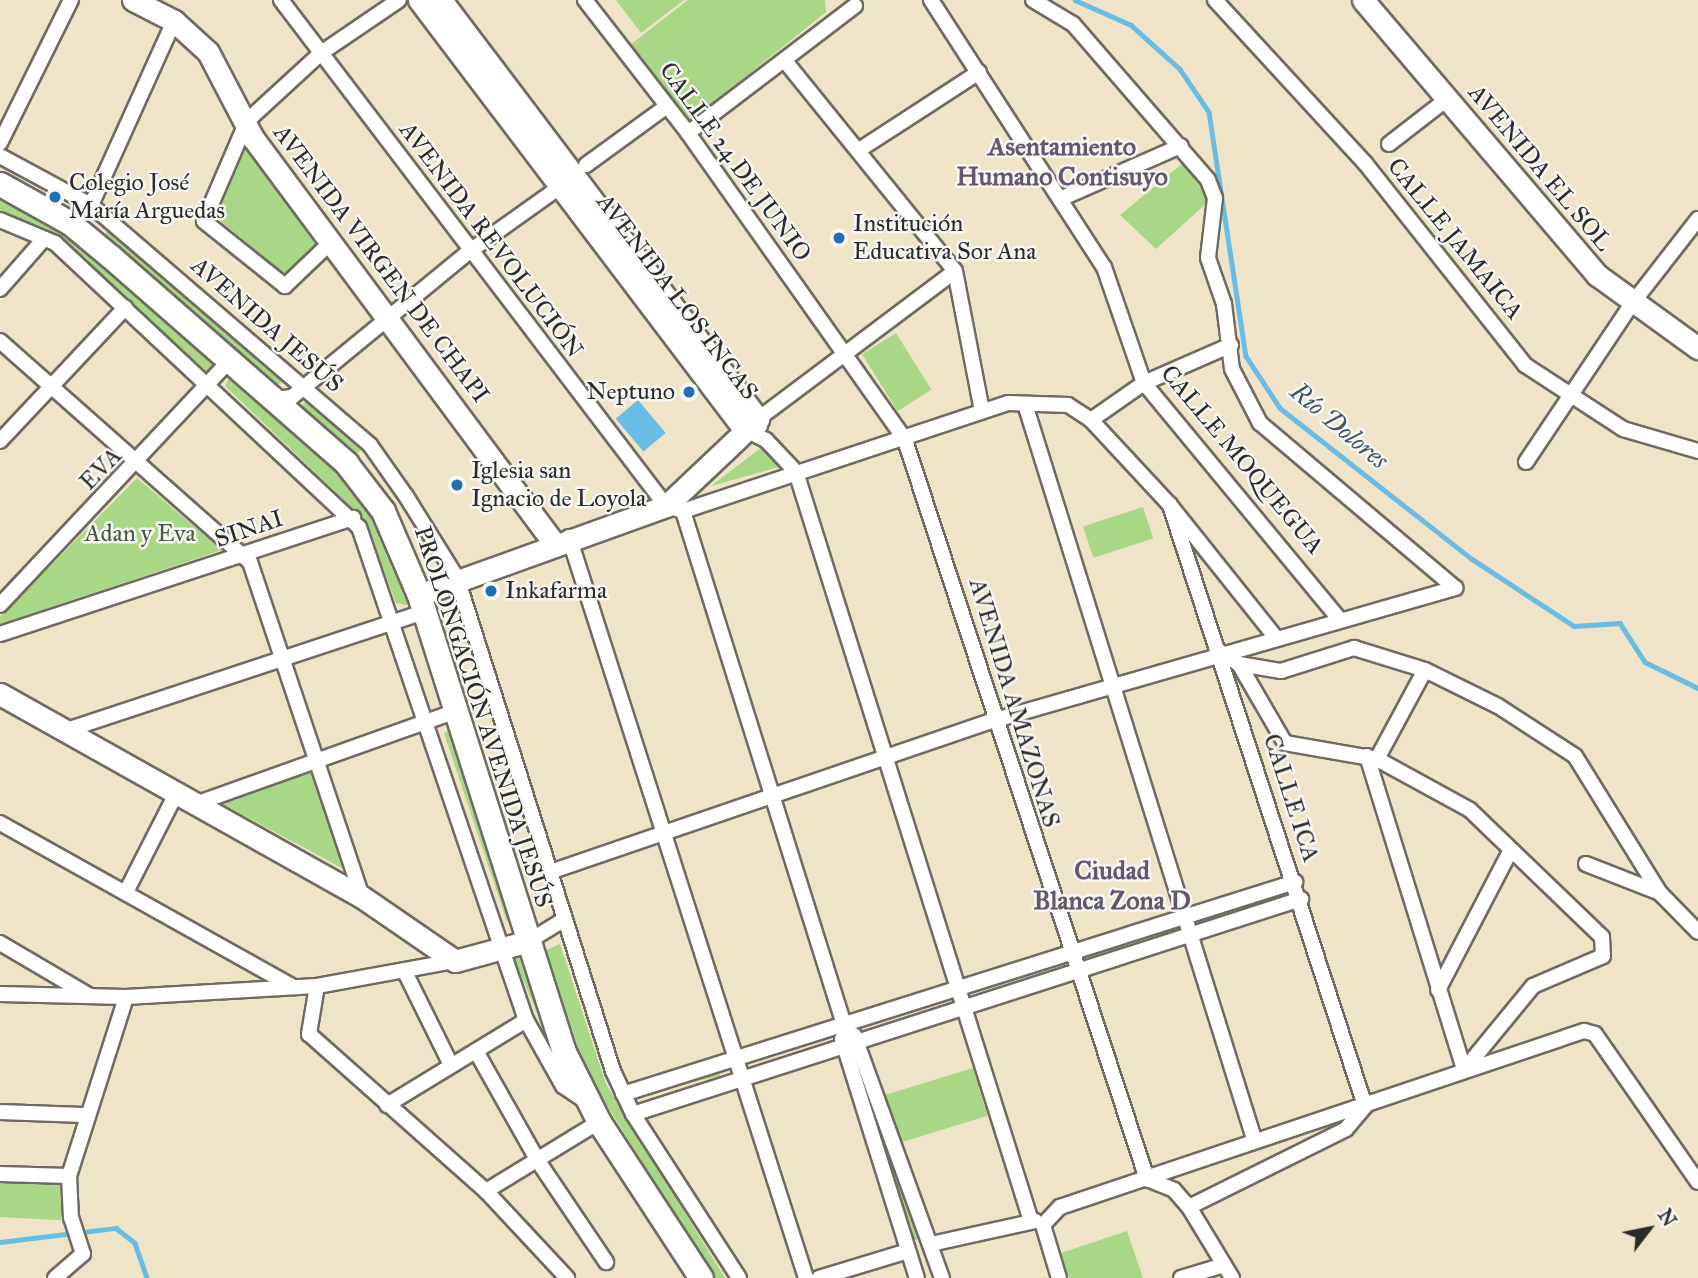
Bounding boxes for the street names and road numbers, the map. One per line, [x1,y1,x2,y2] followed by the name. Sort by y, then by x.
[653,57,817,267] street label: CALLE 24 DE JUNIO
[1462,79,1618,257] street label: AVENIDA EL SOL
[393,117,589,363] street label: AVENIDA REVOLUCIÓN
[267,119,495,409] street label: AVENIDA VIRGEN DE CHAPI
[1381,152,1529,326] street label: CALLE JAMAICA
[590,188,764,406] street label: AVENIDA LOS INCAS
[185,251,349,399] street label: AVENIDA JESÚS
[1155,360,1329,560] street label: CALLE MOQUEGUA
[74,442,128,496] street label: EVA
[211,504,287,554] street label: SINAI
[408,523,558,911] street label: PROLONGACIÓN AVENIDA JESÚS
[962,575,1066,831] street label: AVENIDA AMAZONAS
[1257,730,1325,866] street label: CALLE ICA

